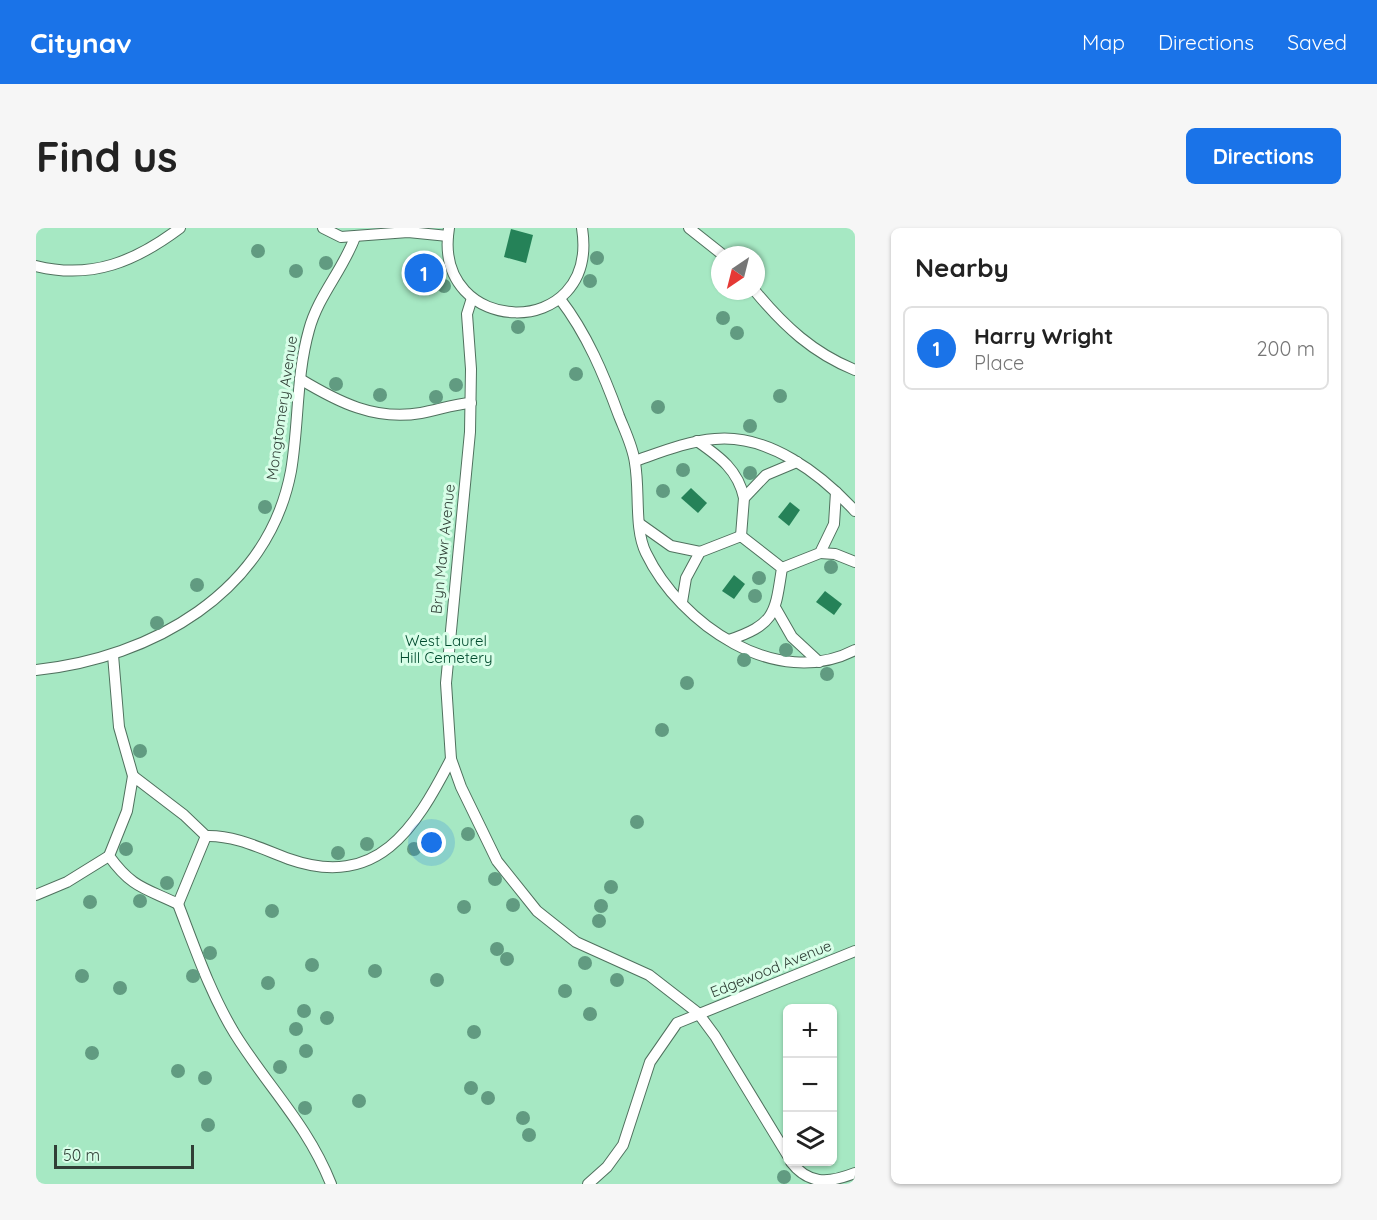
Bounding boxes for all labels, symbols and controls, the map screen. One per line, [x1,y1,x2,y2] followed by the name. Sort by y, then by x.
[30,25,132,60] text: Citynav
[1082,29,1125,55] text: Map
[1158,29,1254,55] text: Directions
[1287,29,1347,55] text: Saved
[1186,128,1341,184] button: Directions
[36,130,178,183] text: Find us
[711,246,765,300] north arrow
[404,250,444,296] pin: 1
[915,251,1009,284] text: Nearby
[974,322,1113,350] text: Harry Wright
[262,335,301,481] street label: Mongtomery Avenue
[933,336,940,361] text: 1
[1256,336,1315,361] text: 200 m
[974,350,1024,375] text: Place
[426,483,459,615] street label: Bryn Mawr Avenue
[399,631,493,667] park label: West Laurel Hill Cemetery
[417,828,446,857] your location
[707,936,834,1002] street label: Edgewood Avenue
[783,1004,837,1166] map controls
[783,1004,837,1058] button: +
[783,1058,837,1112] button: −
[783,1112,837,1166] button: layers
[54,1142,194,1170] scale bar
[63,1145,100,1165] text: 50 m

